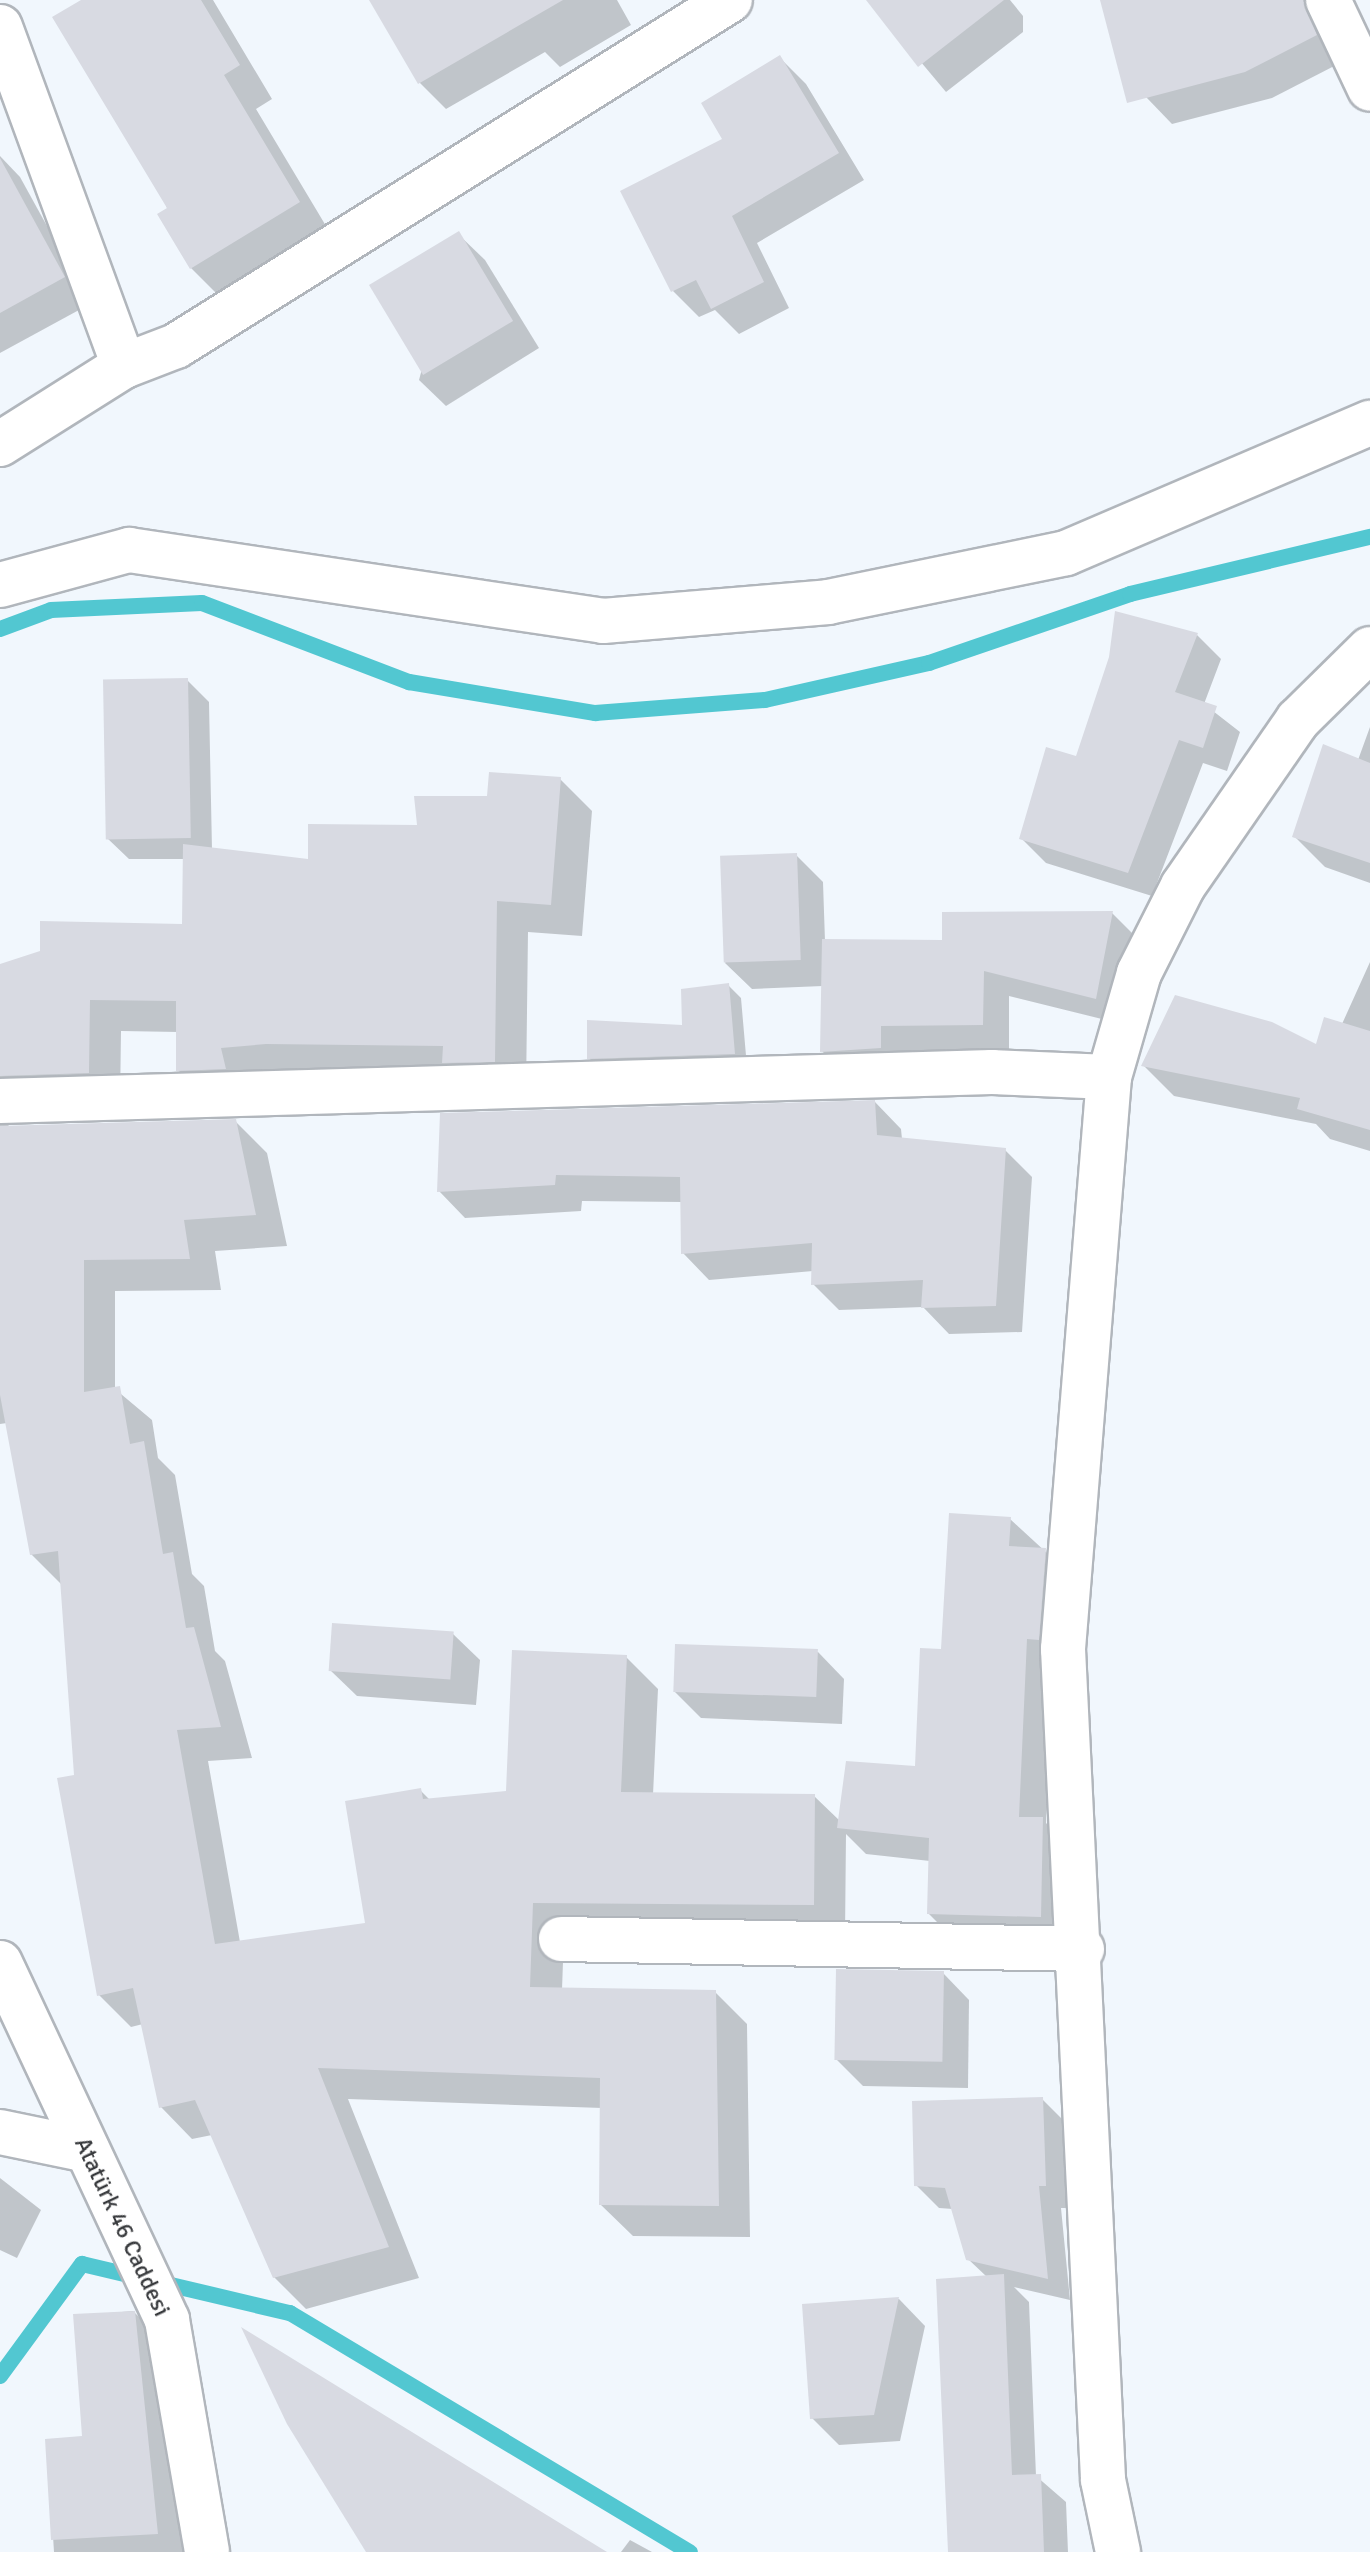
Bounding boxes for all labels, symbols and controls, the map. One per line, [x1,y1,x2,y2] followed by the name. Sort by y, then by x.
[68,2133,176,2321] street label: Atatürk 46 Caddesi

